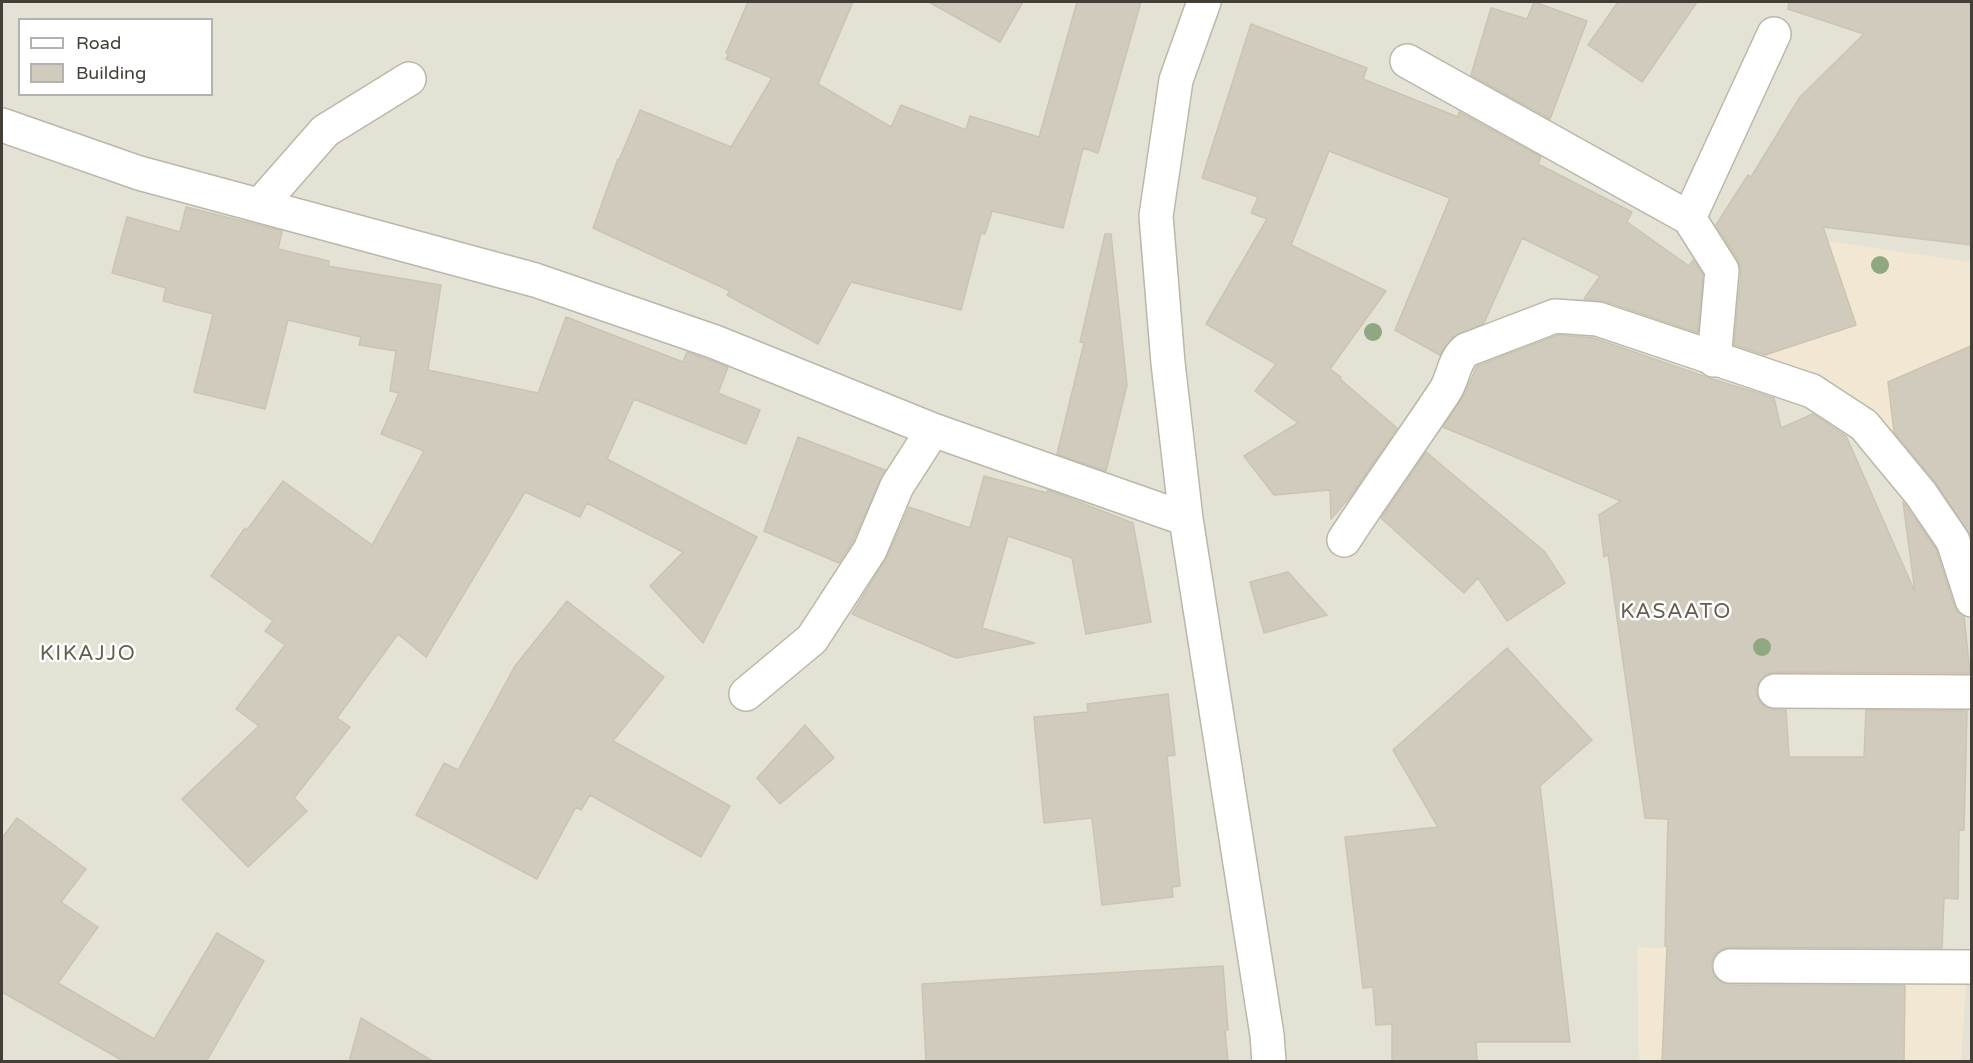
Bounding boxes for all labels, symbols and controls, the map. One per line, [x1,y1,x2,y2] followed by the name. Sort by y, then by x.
[18,18,213,96] legend
[76,32,121,54] text: Road
[76,62,146,84] text: Building
[1620,599,1732,625] district label: KASAATO
[40,641,136,667] district label: KIKAJJO

